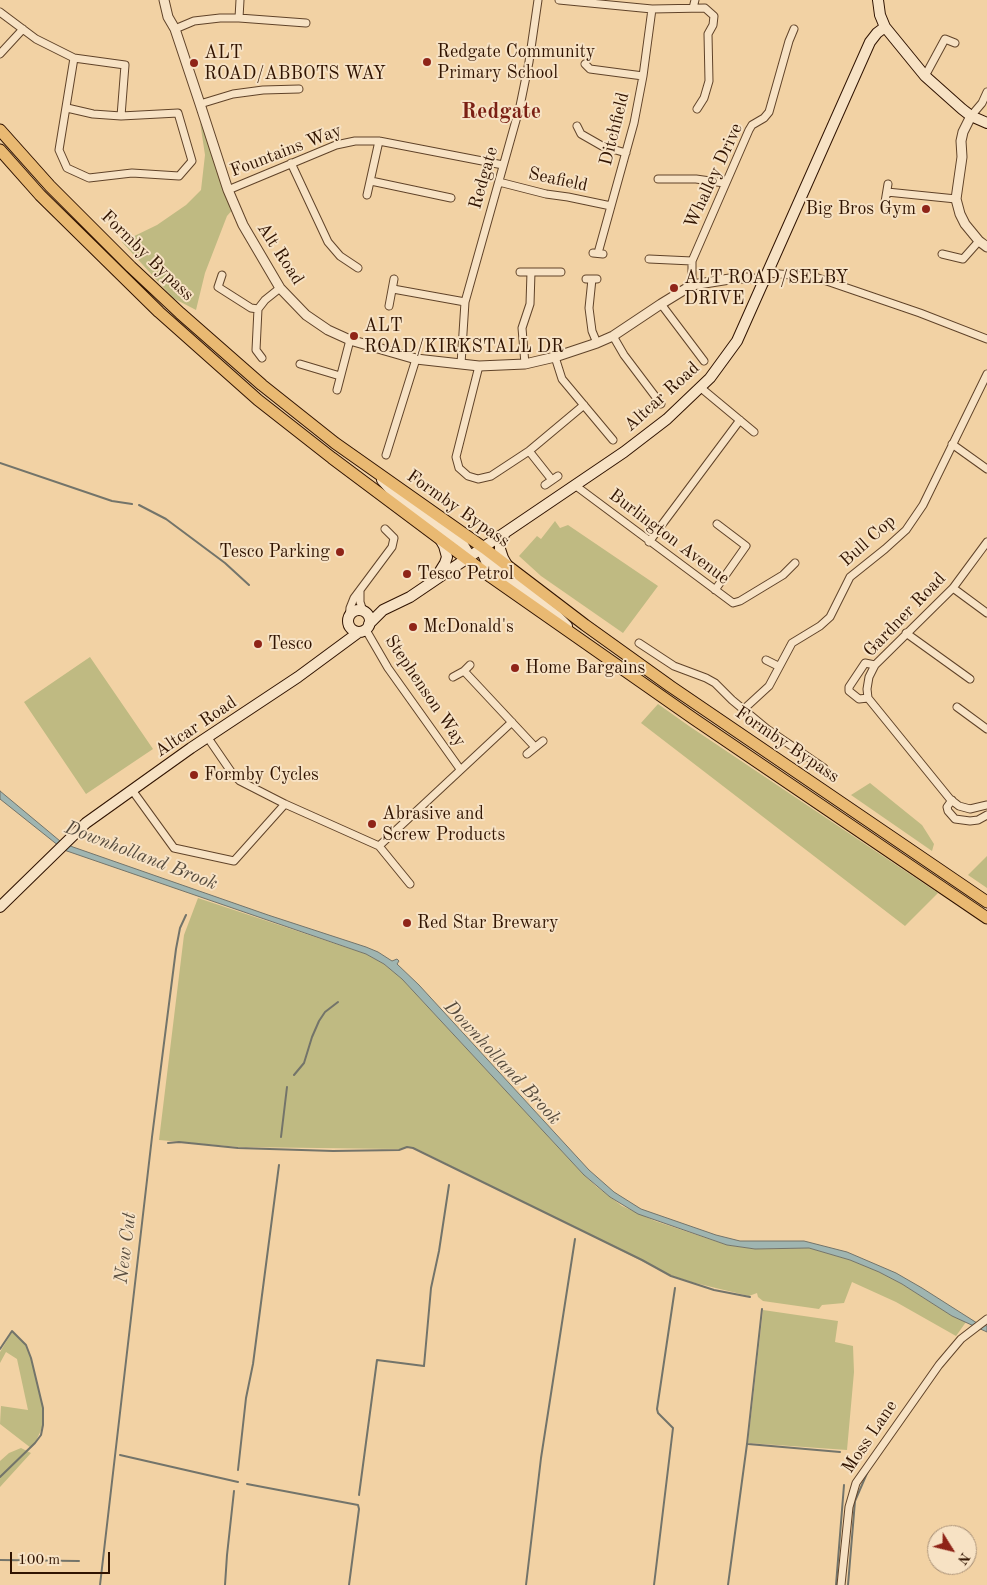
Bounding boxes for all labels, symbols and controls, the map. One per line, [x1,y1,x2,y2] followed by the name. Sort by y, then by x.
[437,41,595,84] place label: Redgate Community Primary School
[204,42,386,84] place label: ALT ROAD/ABBOTS WAY
[421,56,433,68] marker: Redgate Community Primary School
[188,57,200,69] marker: ALT ROAD/ABBOTS WAY
[595,90,635,168] street label: Ditchfield
[461,99,541,125] district label: Redgate
[227,120,345,182] street label: Fountains Way
[680,120,748,232] street label: Whalley Drive
[465,144,503,212] street label: Redgate
[526,163,590,197] street label: Seafield
[806,198,916,220] place label: Big Bros Gym
[920,203,932,215] marker: Big Bros Gym
[96,206,198,306] street label: Formby Bypass
[252,219,308,289] street label: Alt Road
[684,267,848,310] place label: ALT ROAD/SELBY DRIVE
[668,282,680,294] marker: ALT ROAD/SELBY DRIVE
[364,315,564,358] place label: ALT ROAD/KIRKSTALL DR
[348,330,360,342] marker: ALT ROAD/KIRKSTALL DR
[620,357,704,437] street label: Altcar Road
[402,465,514,553] street label: Formby Bypass
[604,485,734,589] street label: Burlington Avenue
[836,511,900,571] street label: Bull Cop
[219,541,330,563] place label: Tesco Parking
[334,546,346,558] marker: Tesco Parking
[417,563,514,585] place label: Tesco Petrol
[401,568,413,580] marker: Tesco Petrol
[859,568,951,662] street label: Gardner Road
[423,616,514,638] place label: McDonald's
[407,621,419,633] marker: McDonald's
[380,631,470,751] street label: Stephenson Way
[268,633,312,655] place label: Tesco
[252,638,264,650] marker: Tesco
[525,657,645,679] place label: Home Bargains
[509,662,521,674] marker: Home Bargains
[151,692,241,762] street label: Altcar Road
[731,702,843,788] street label: Formby Bypass
[204,764,319,786] place label: Formby Cycles
[188,769,200,781] marker: Formby Cycles
[382,803,505,846] place label: Abrasive and Screw Products
[61,816,221,896] water label: Downholland Brook
[366,818,378,830] marker: Abrasive and Screw Products
[417,912,559,934] place label: Red Star Brewary
[401,917,413,929] marker: Red Star Brewary
[439,996,565,1130] water label: Downholland Brook
[110,1211,142,1285] water label: New Cut
[838,1396,902,1478] street label: Moss Lane
[927,1525,977,1575] north arrow
[12,1542,112,1574] scale bar
[955,1550,972,1567] text: N
[18,1553,60,1568] text: 100 m

